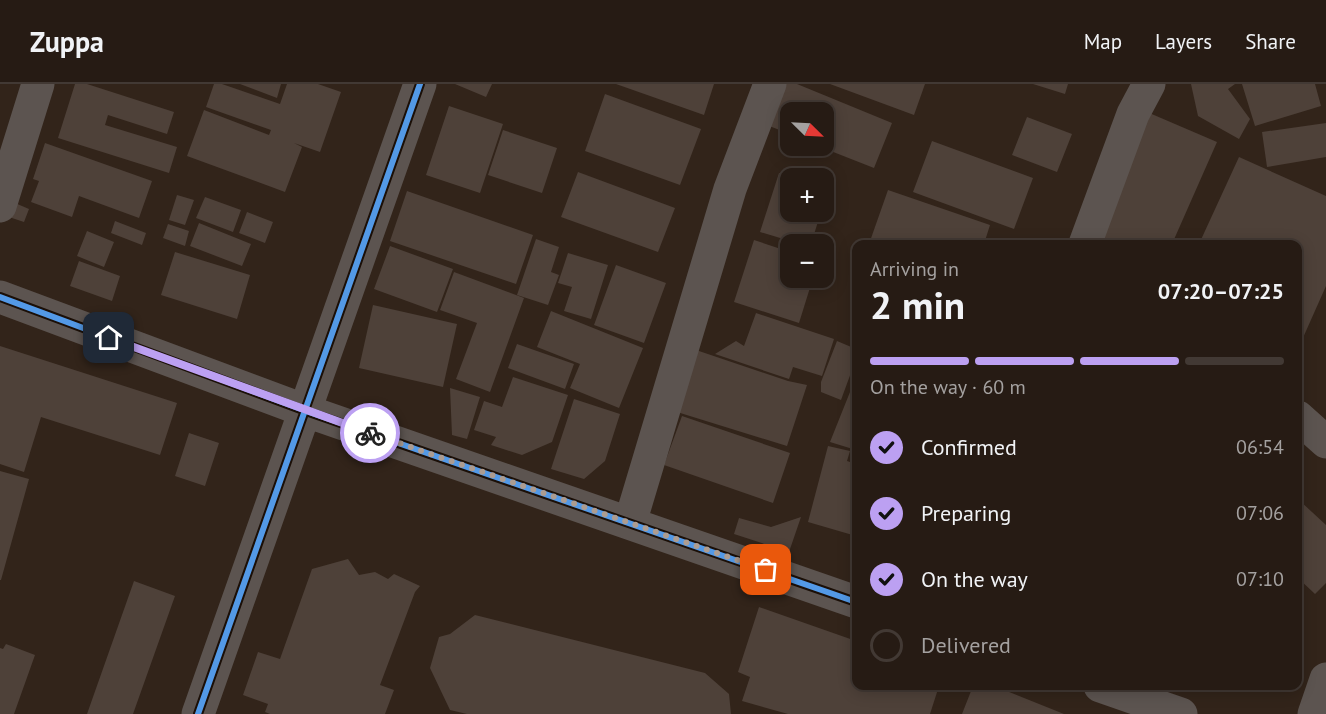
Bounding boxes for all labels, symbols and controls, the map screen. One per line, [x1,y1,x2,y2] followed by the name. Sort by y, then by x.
[30,23,104,60] text: Zuppa
[1084,28,1122,55] text: Map
[1155,28,1212,55] text: Layers
[1245,28,1296,55] text: Share
[780,102,834,156] north arrow
[780,102,834,288] map controls
[780,168,834,222] button: +
[780,234,834,288] button: −
[870,256,959,282] text: Arriving in
[1158,277,1284,305] text: 07:20–07:25
[870,279,965,330] text: 2 min
[83,312,134,363] pin
[92,321,125,354] icon: home
[870,374,1026,400] text: On the way · 60 m
[340,403,400,463] courier
[354,417,387,450] icon: bike
[870,431,903,464] icon: check
[921,433,1017,461] text: Confirmed
[1236,434,1284,460] text: 06:54
[870,497,903,530] icon: check
[921,499,1011,527] text: Preparing
[1236,500,1284,526] text: 07:06
[740,544,791,595] pin
[749,553,782,586] icon: bag
[870,563,903,596] icon: check
[921,565,1028,593] text: On the way
[1236,566,1284,592] text: 07:10
[921,631,1011,659] text: Delivered

